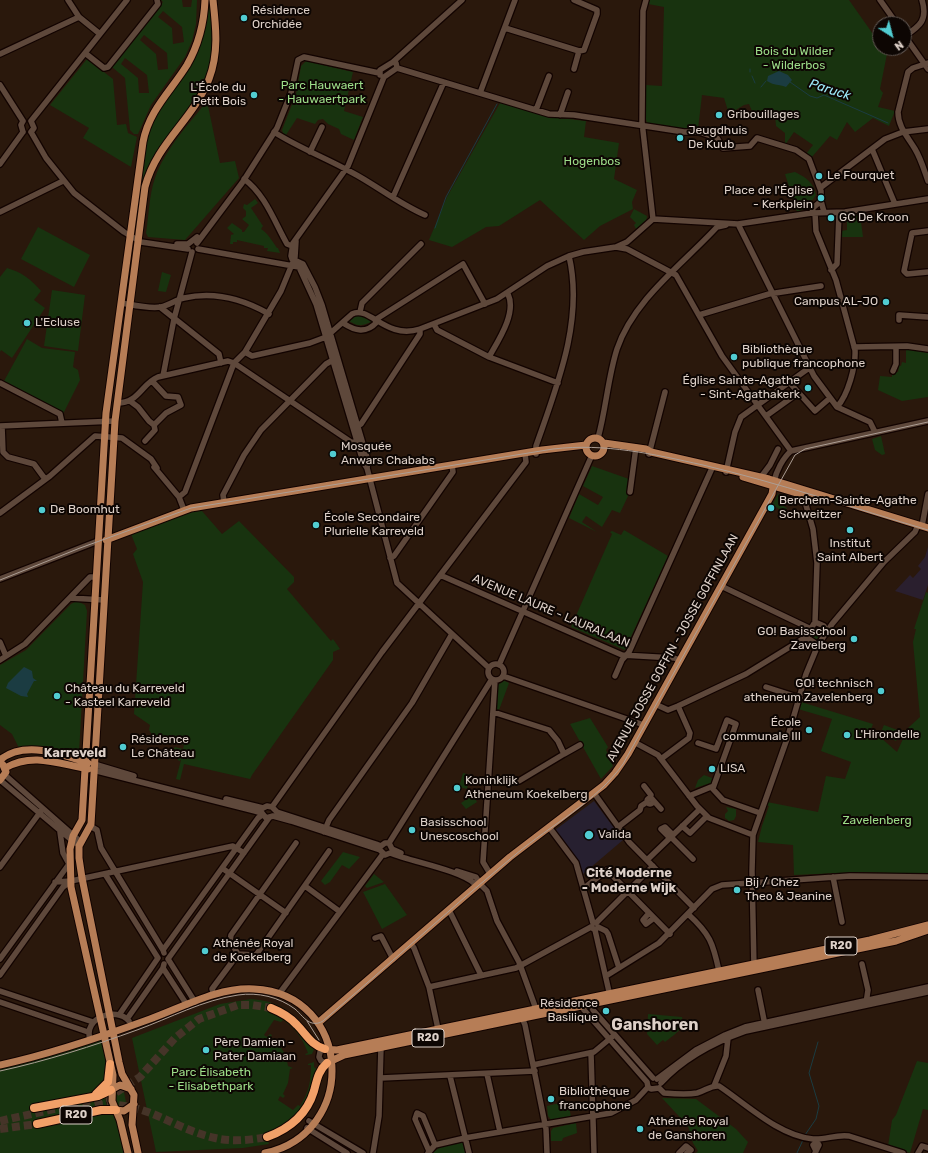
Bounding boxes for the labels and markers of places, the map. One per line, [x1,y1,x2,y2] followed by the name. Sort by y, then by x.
[252,4,310,32] place label: Résidence Orchidée
[239,13,249,23] marker: Résidence Orchidée
[190,81,246,109] place label: L'École du Petit Bois
[249,90,259,100] marker: L'École du Petit Bois
[727,108,799,122] place label: Gribouillages
[714,110,724,120] marker: Gribouillages
[688,124,747,152] place label: Jeugdhuis De Kuub
[675,133,685,143] marker: Jeugdhuis De Kuub
[827,169,894,183] place label: Le Fourquet
[814,171,824,181] marker: Le Fourquet
[724,184,813,212] place label: Place de l'Église - Kerkplein
[816,193,826,203] marker: Place de l'Église - Kerkplein
[839,211,909,225] place label: GC De Kroon
[826,213,836,223] marker: GC De Kroon
[794,295,878,309] place label: Campus AL-JO
[881,297,891,307] marker: Campus AL-JO
[35,316,80,330] place label: L'Ecluse
[22,318,32,328] marker: L'Ecluse
[742,343,865,371] place label: Bibliothèque publique francophone
[729,352,739,362] marker: Bibliothèque publique francophone
[683,374,800,402] place label: Église Sainte-Agathe - Sint-Agathakerk
[803,383,813,393] marker: Église Sainte-Agathe - Sint-Agathakerk
[341,440,435,468] place label: Mosquée Anwars Chababs
[328,449,338,459] marker: Mosquée Anwars Chababs
[779,494,917,522] place label: Berchem-Sainte-Agathe Schweitzer
[50,503,120,517] place label: De Boomhut
[766,503,776,513] marker: Berchem-Sainte-Agathe Schweitzer
[37,505,47,515] marker: De Boomhut
[324,511,424,539] place label: École Secondaire Plurielle Karreveld
[311,520,321,530] marker: École Secondaire Plurielle Karreveld
[845,525,855,535] marker: Institut Saint Albert
[817,537,883,565] place label: Institut Saint Albert
[757,625,846,653] place label: GO! Basisschool Zavelberg
[849,634,859,644] marker: GO! Basisschool Zavelberg
[744,677,873,705] place label: GO! technisch atheneum Zavelenberg
[65,682,185,710] place label: Château du Karreveld - Kasteel Karreveld
[876,686,886,696] marker: GO! technisch atheneum Zavelenberg
[52,691,62,701] marker: Château du Karreveld - Kasteel Karreveld
[723,716,801,744] place label: École communale III
[804,725,814,735] marker: École communale III
[855,728,920,742] place label: L'Hirondelle
[842,730,852,740] marker: L'Hirondelle
[131,733,194,761] place label: Résidence Le Château
[118,742,128,752] marker: Résidence Le Château
[720,762,745,776] place label: LISA
[707,764,717,774] marker: LISA
[465,774,588,802] place label: Koninklijk Atheneum Koekelberg
[452,783,462,793] marker: Koninklijk Atheneum Koekelberg
[420,816,499,844] place label: Basisschool Unescoschool
[407,825,417,835] marker: Basisschool Unescoschool
[598,828,631,842] place label: Valida
[583,829,595,841] marker: Valida
[745,876,832,904] place label: Bij / Chez Theo & Jeanine
[732,885,742,895] marker: Bij / Chez Theo & Jeanine
[213,937,293,965] place label: Athénée Royal de Koekelberg
[200,946,210,956] marker: Athénée Royal de Koekelberg
[540,997,598,1025] place label: Résidence Basilique
[601,1006,611,1016] marker: Résidence Basilique
[214,1036,296,1064] place label: Père Damien - Pater Damiaan
[201,1045,211,1055] marker: Père Damien - Pater Damiaan
[559,1085,631,1113] place label: Bibliothèque francophone
[546,1094,556,1104] marker: Bibliothèque francophone
[648,1115,728,1143] place label: Athénée Royal de Ganshoren
[635,1124,645,1134] marker: Athénée Royal de Ganshoren

